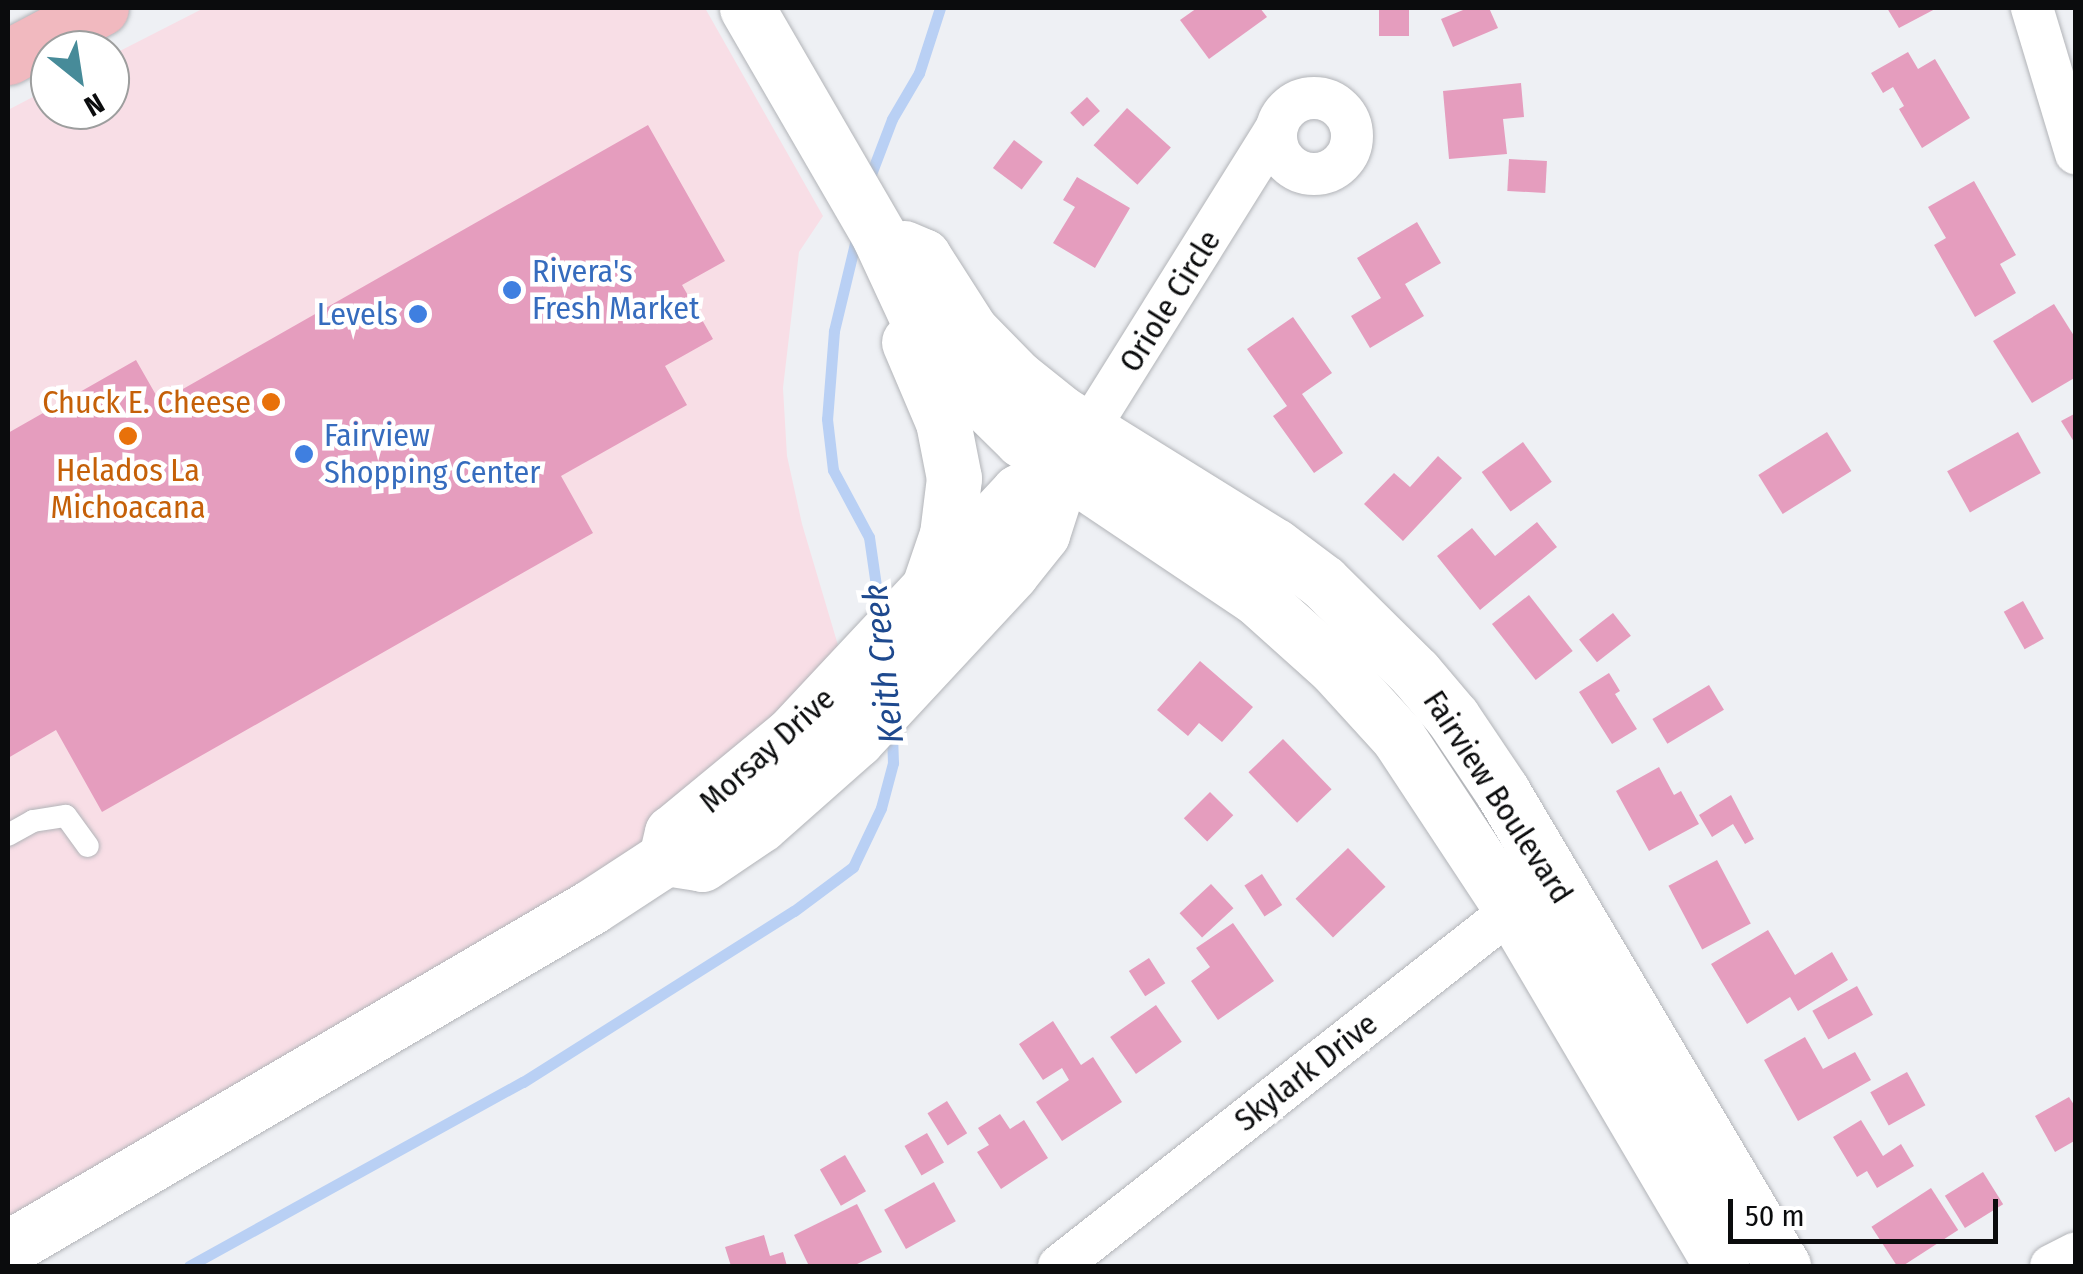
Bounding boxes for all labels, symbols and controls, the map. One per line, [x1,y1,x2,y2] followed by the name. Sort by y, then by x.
[30,30,130,130] north arrow
[79,86,110,123] text: N
[1111,223,1229,379] street label: Oriole Circle
[532,253,700,328] place label: Rivera's Fresh Market
[501,279,523,301] marker: Rivera's Fresh Market
[317,295,398,333] place label: Levels
[407,303,429,325] marker: Levels
[42,383,251,421] place label: Chuck E. Cheese
[260,391,282,413] marker: Chuck E. Cheese
[324,417,540,492] place label: Fairview Shopping Center
[117,425,139,447] marker: Helados La Michoacana
[293,443,315,465] marker: Fairview Shopping Center
[50,452,206,527] place label: Helados La Michoacana
[854,582,912,746] water label: Keith Creek
[692,679,842,821] street label: Morsay Drive
[1415,684,1581,910] street label: Fairview Boulevard
[1227,1004,1385,1140] street label: Skylark Drive
[1733,1179,2003,1241] scale bar
[1745,1198,1805,1234] text: 50 m

